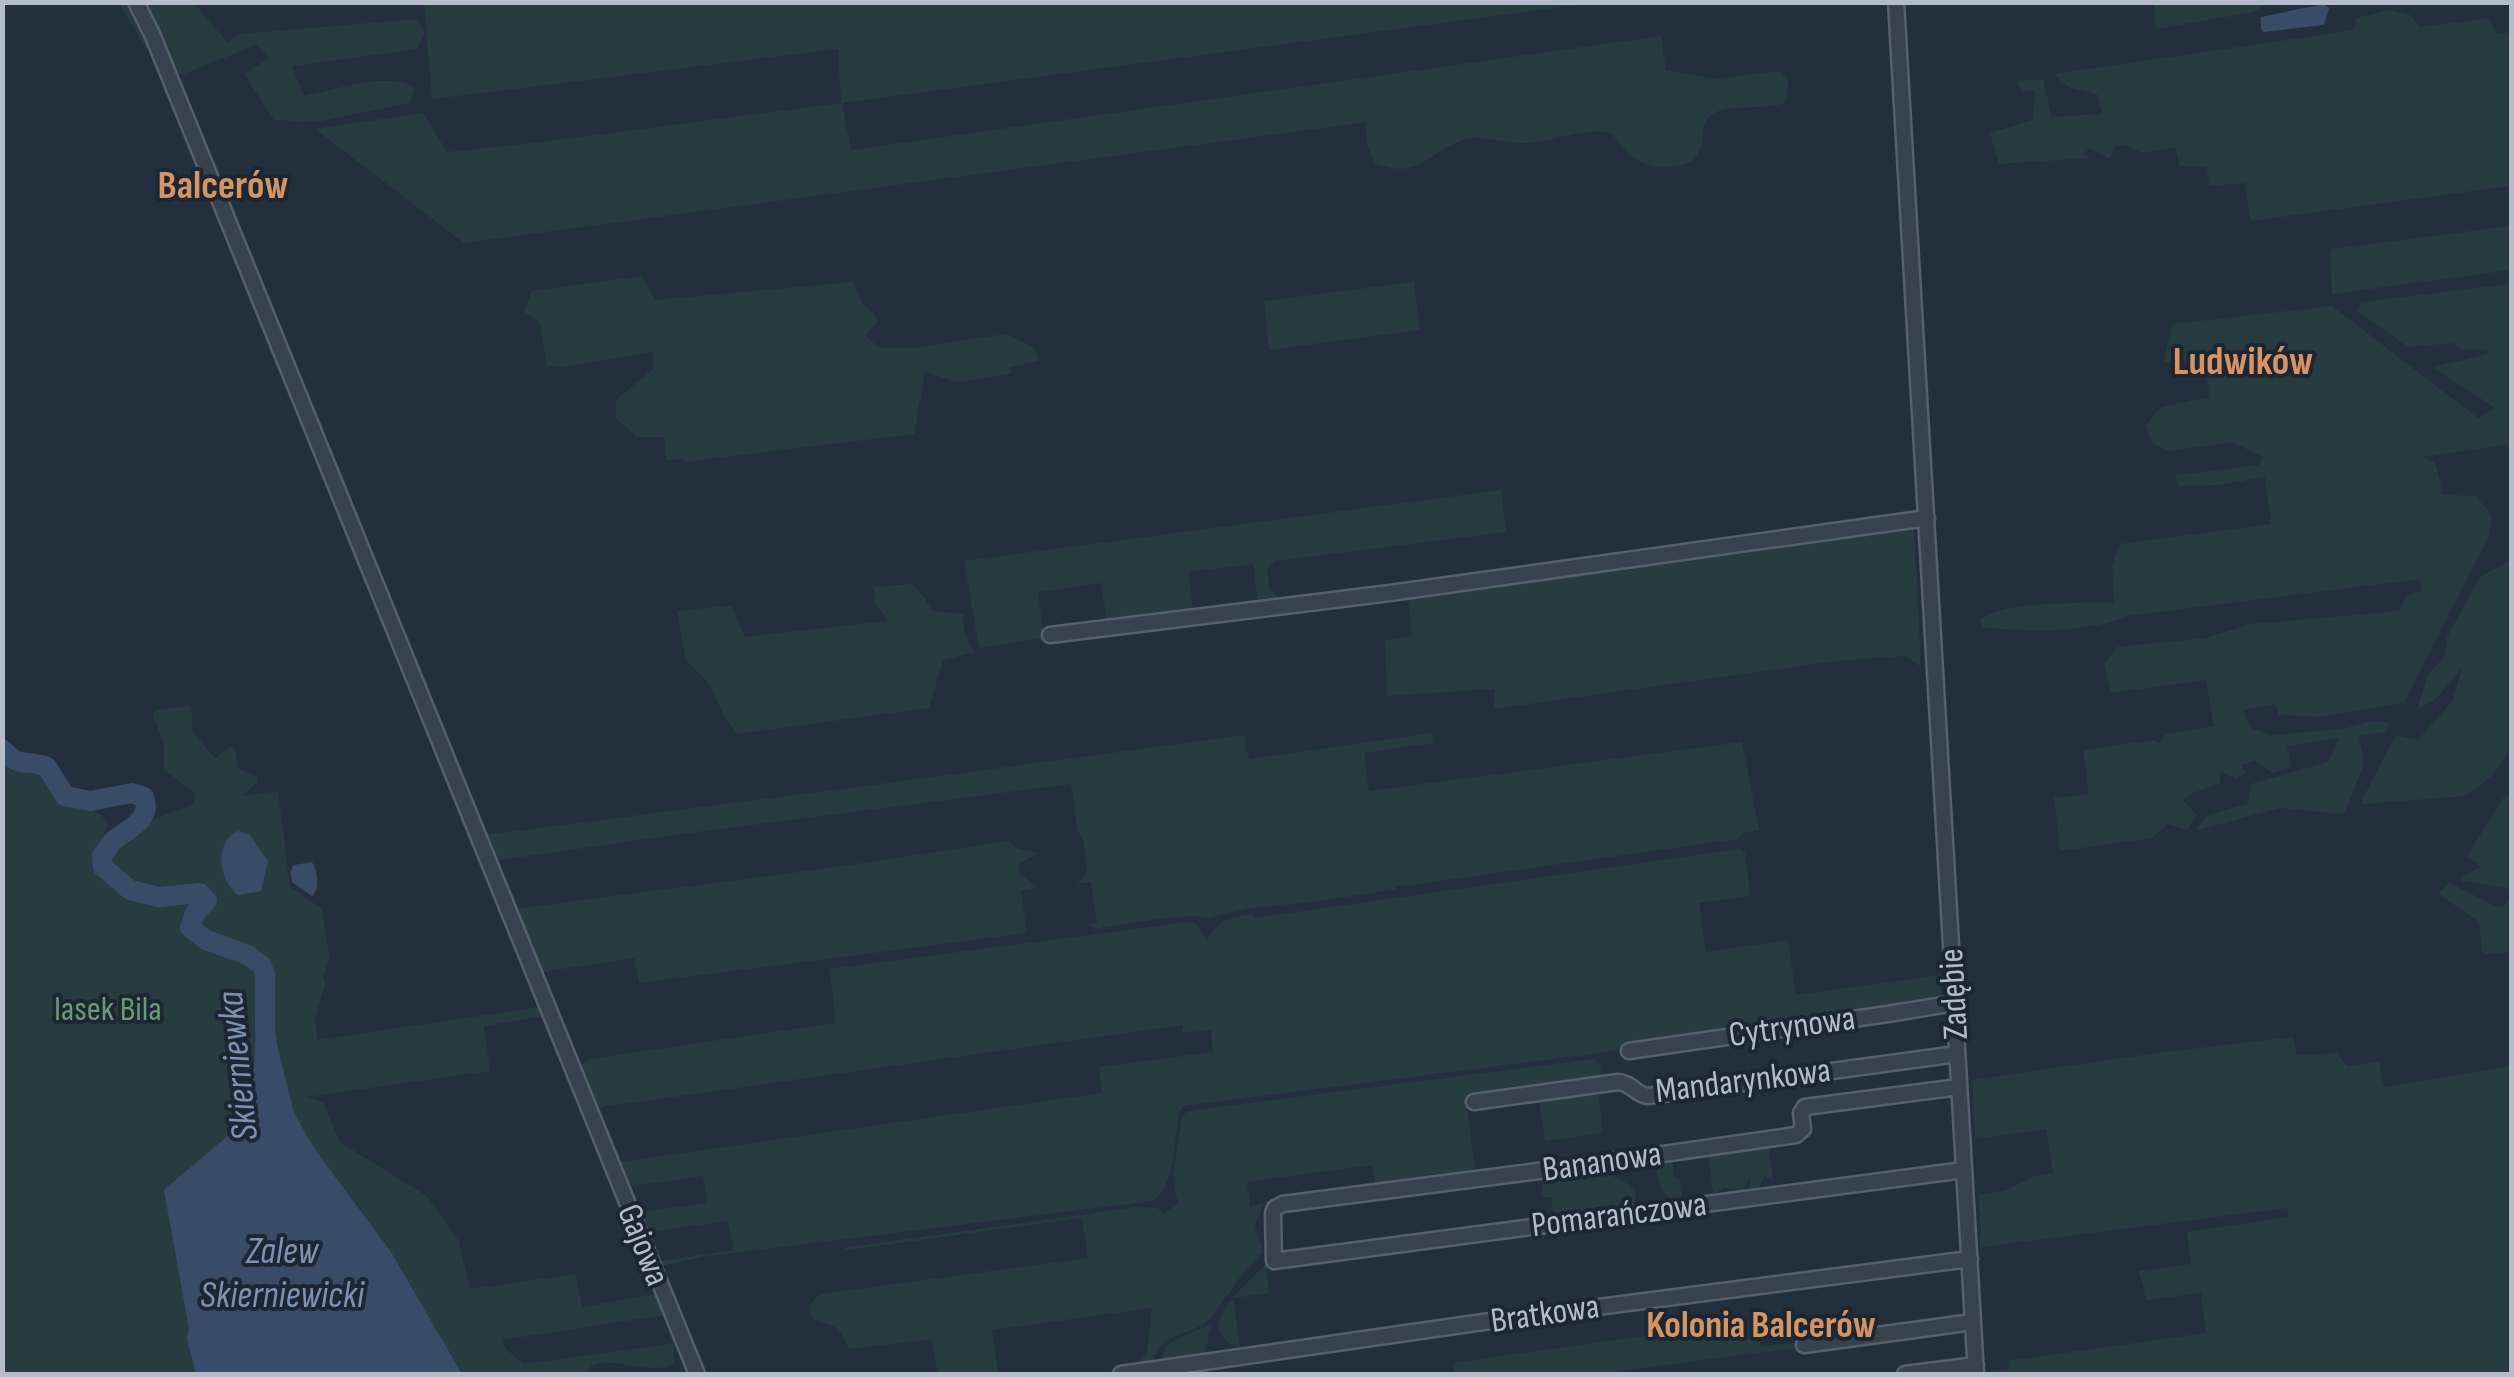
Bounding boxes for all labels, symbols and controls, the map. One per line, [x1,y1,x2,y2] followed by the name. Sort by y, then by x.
[158,162,288,210] district label: Balcerów
[2173,338,2313,386] district label: Ludwików
[1930,947,1978,1041] street label: Zadębie
[54,988,162,1031] park label: lasek Bila
[208,989,268,1143] water label: Skierniewka
[1726,997,1858,1057] street label: Cytrynowa
[1653,1049,1833,1113] street label: Mandarynkowa
[1540,1132,1664,1192] street label: Bananowa
[1529,1183,1709,1247] street label: Pomarańczowa
[607,1198,679,1292] street label: Gajowa
[200,1229,365,1318] water label: Zalew Skierniewicki
[1488,1285,1602,1343] street label: Bratkowa
[1646,1303,1876,1348] district label: Kolonia Balcerów

